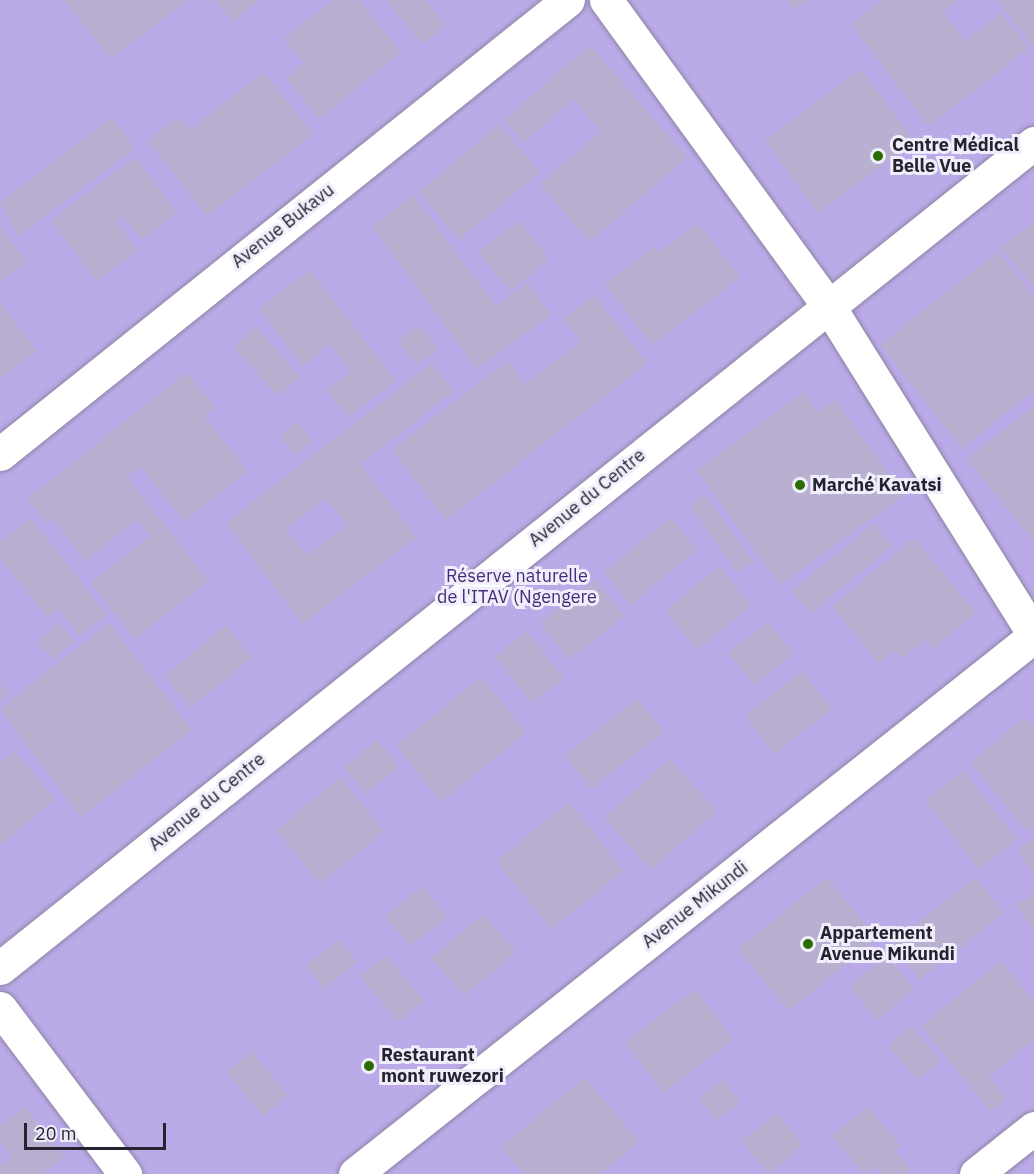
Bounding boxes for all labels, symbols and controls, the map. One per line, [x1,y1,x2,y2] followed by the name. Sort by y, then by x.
[892,135,1019,178] place label: Centre Médical Belle Vue
[869,147,887,165] marker: Centre Médical Belle Vue
[227,179,339,273] street label: Avenue Bukavu
[525,445,649,551] street label: Avenue du Centre
[812,474,942,496] place label: Marché Kavatsi
[793,478,807,492] marker: Marché Kavatsi
[437,566,597,608] park label: Réserve naturelle de l'ITAV (Ngengere
[145,749,269,855] street label: Avenue du Centre
[638,857,752,953] street label: Avenue Mikundi
[820,923,955,966] place label: Appartement Avenue Mikundi
[801,937,815,951] marker: Appartement Avenue Mikundi
[381,1045,504,1088] place label: Restaurant mont ruwezori
[362,1059,376,1073] marker: Restaurant mont ruwezori
[27,1111,170,1149] scale bar
[35,1122,77,1145] text: 20 m

